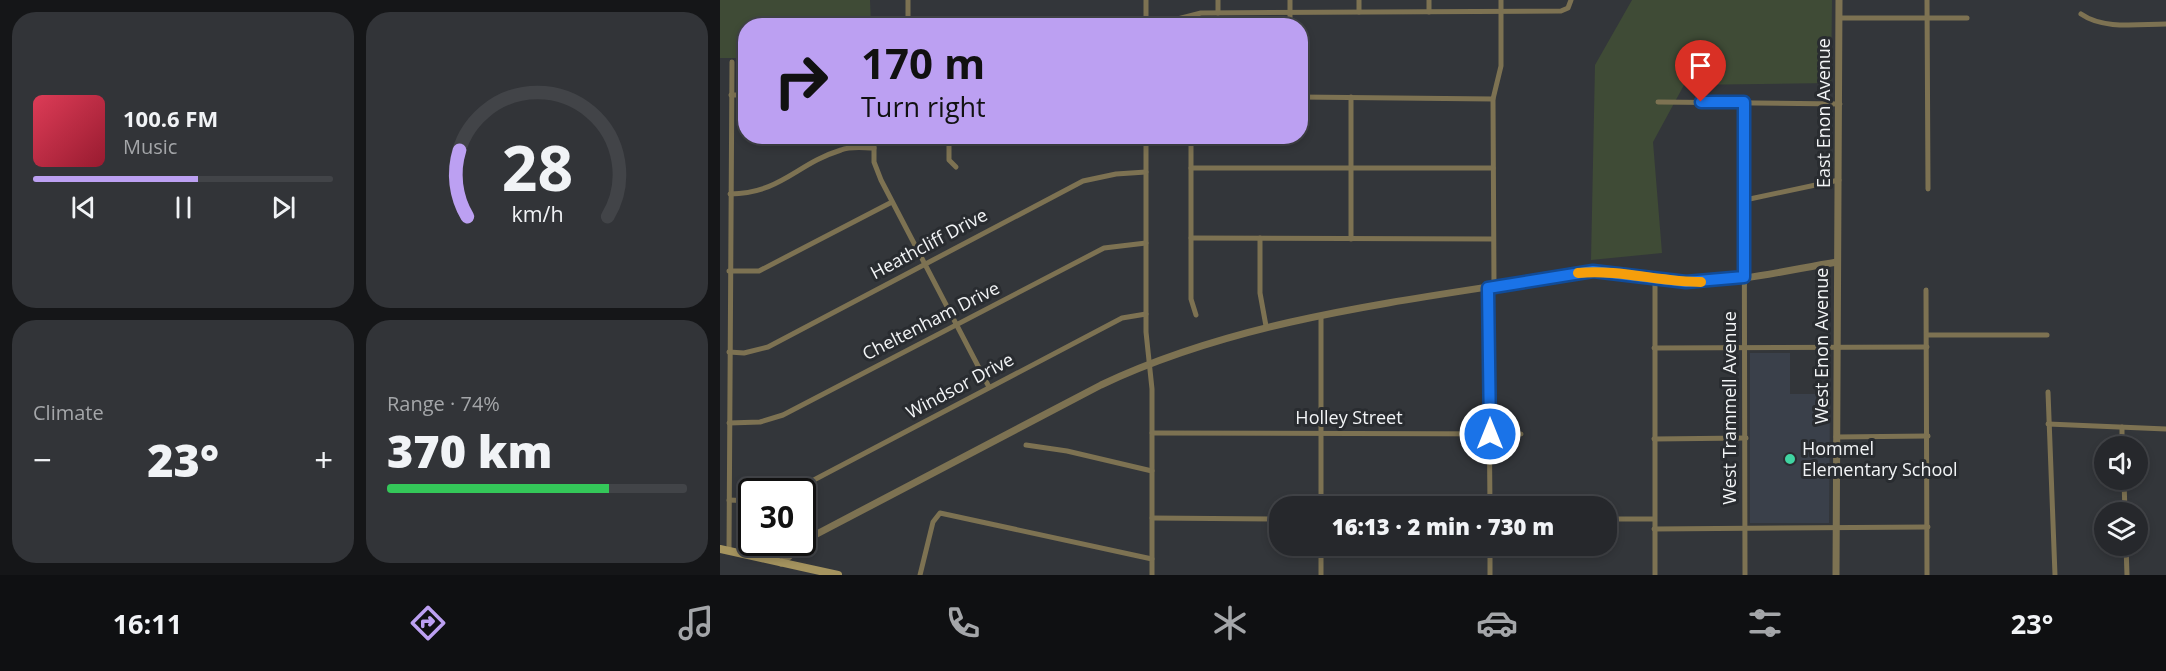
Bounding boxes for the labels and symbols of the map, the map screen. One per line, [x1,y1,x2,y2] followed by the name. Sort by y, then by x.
[1811,38,1835,188] street label: East Enon Avenue
[1675,40,1726,102] pin
[866,202,991,284] street label: Heathcliff Drive
[1809,268,1833,424] street label: West Enon Avenue
[858,275,1003,365] street label: Cheltenham Drive
[1717,311,1741,505] street label: West Trammell Avenue
[901,347,1018,424] street label: Windsor Drive
[1458,402,1522,466] position arrow
[1295,405,1403,429] street label: Holley Street
[1802,436,1958,481] place label: Hommel Elementary School
[1783,452,1797,466] marker: Hommel Elementary School
[738,478,816,556] speed limit sign: 30

